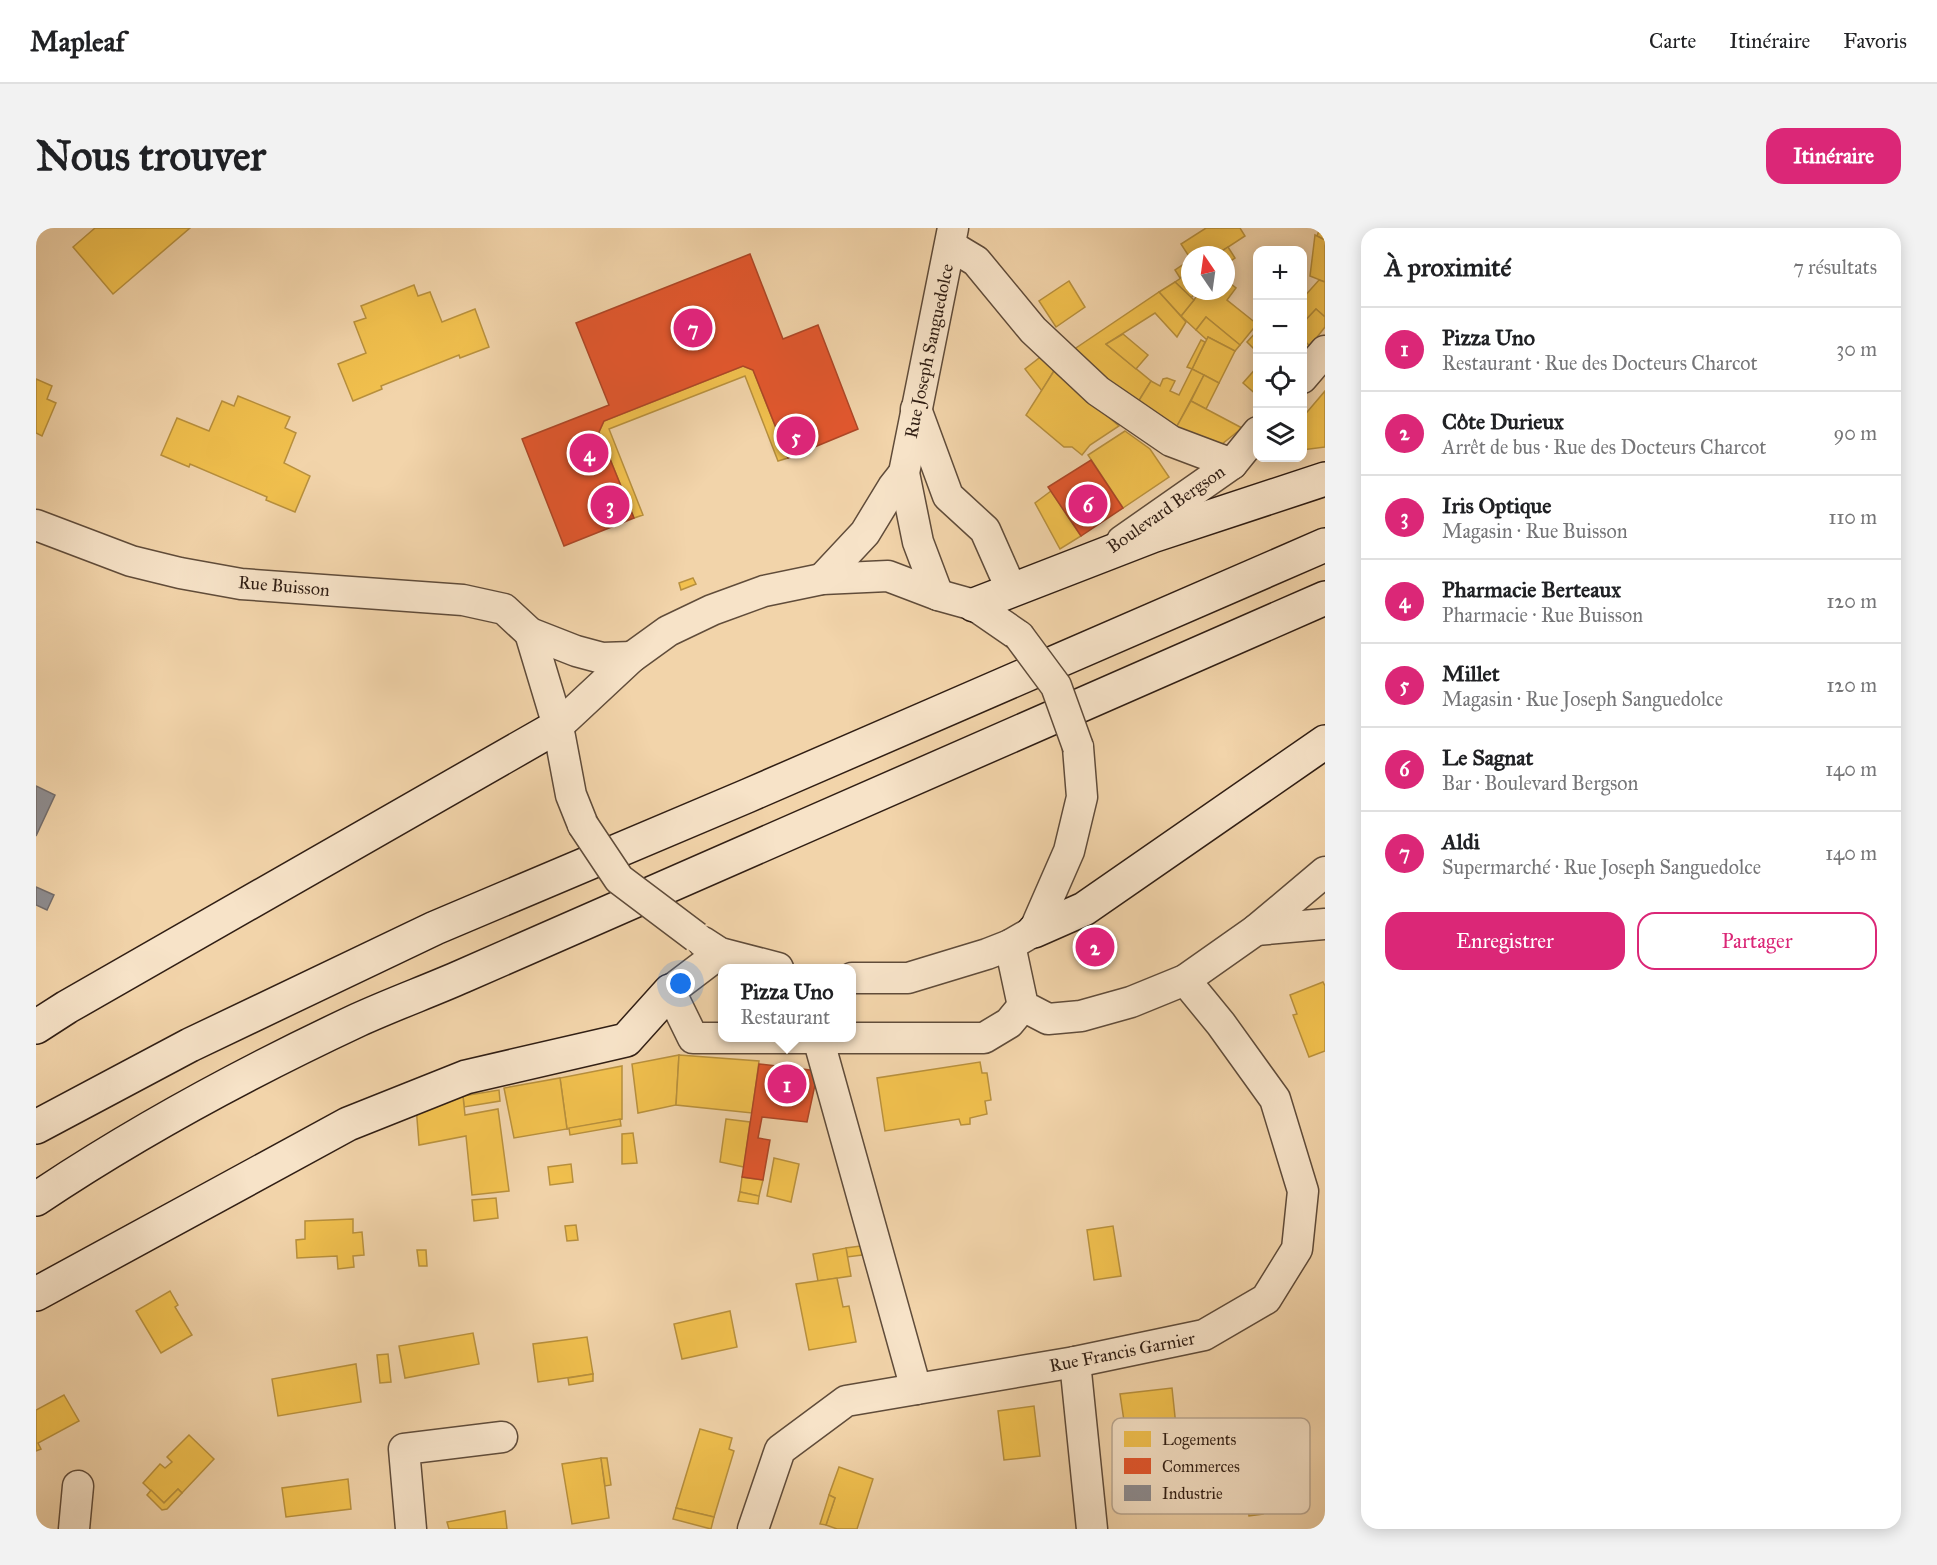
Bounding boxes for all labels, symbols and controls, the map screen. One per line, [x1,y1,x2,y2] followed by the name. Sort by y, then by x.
[30,24,125,59] text: Mapleaf
[1649,28,1696,54] text: Carte
[1729,28,1810,54] text: Itinéraire
[1843,28,1907,54] text: Favoris
[1766,128,1901,184] button: Itinéraire
[36,130,266,182] text: Nous trouver
[1181,246,1235,300] north arrow
[1253,246,1307,462] map controls
[1253,246,1307,300] button: +
[1385,251,1511,283] text: À proximité
[1793,255,1877,279] text: 7 résultats
[900,262,959,440] street label: Rue Joseph Sanguedolce
[1253,300,1307,354] button: −
[674,306,712,350] pin: 7
[1442,324,1535,351] text: Pizza Uno
[1401,337,1408,361] text: 1
[1836,337,1877,361] text: 30 m
[1442,351,1758,375] text: Restaurant · Rue des Docteurs Charcot
[1253,354,1307,408] button: locate
[1253,408,1307,462] button: layers
[1442,408,1564,435] text: Côte Durieux
[776,414,816,458] pin: 5
[1400,421,1409,445] text: 2
[1834,421,1877,445] text: 90 m
[570,430,608,476] pin: 4
[1442,435,1766,459] text: Arrêt de bus · Rue des Docteurs Charcot
[1103,460,1230,559] street label: Boulevard Bergson
[590,482,630,528] pin: 3
[1068,482,1108,526] pin: 6
[1442,492,1551,519] text: Iris Optique
[1401,505,1409,529] text: 3
[1829,505,1877,529] text: 110 m
[1442,519,1628,543] text: Magasin · Rue Buisson
[237,571,331,601] street label: Rue Buisson
[1442,576,1621,603] text: Pharmacie Berteaux
[1399,589,1410,613] text: 4
[1826,589,1877,613] text: 120 m
[1442,603,1643,627] text: Pharmacie · Rue Buisson
[1442,660,1500,687] text: Millet
[1400,673,1409,697] text: 5
[1826,673,1877,697] text: 120 m
[1442,687,1723,711] text: Magasin · Rue Joseph Sanguedolce
[1442,744,1533,771] text: Le Sagnat
[1399,757,1410,781] text: 6
[1825,757,1877,781] text: 140 m
[1442,771,1638,795] text: Bar · Boulevard Bergson
[1442,828,1480,855] text: Aldi
[1399,841,1410,865] text: 7
[1825,841,1877,865] text: 140 m
[1442,855,1761,879] text: Supermarché · Rue Joseph Sanguedolce
[1385,912,1625,970] button: Enregistrer
[1637,912,1877,970] button: Partager
[1076,924,1114,970] pin: 2
[718,964,856,1042] popup
[666,969,695,998] your location
[740,978,834,1005] text: Pizza Uno
[740,1005,830,1029] text: Restaurant
[768,1062,807,1106] pin: 1
[1047,1327,1197,1377] street label: Rue Francis Garnier
[1112,1418,1310,1514] legend
[1162,1430,1236,1450] text: Logements
[1162,1457,1240,1476] text: Commerces
[1162,1484,1223,1503] text: Industrie

